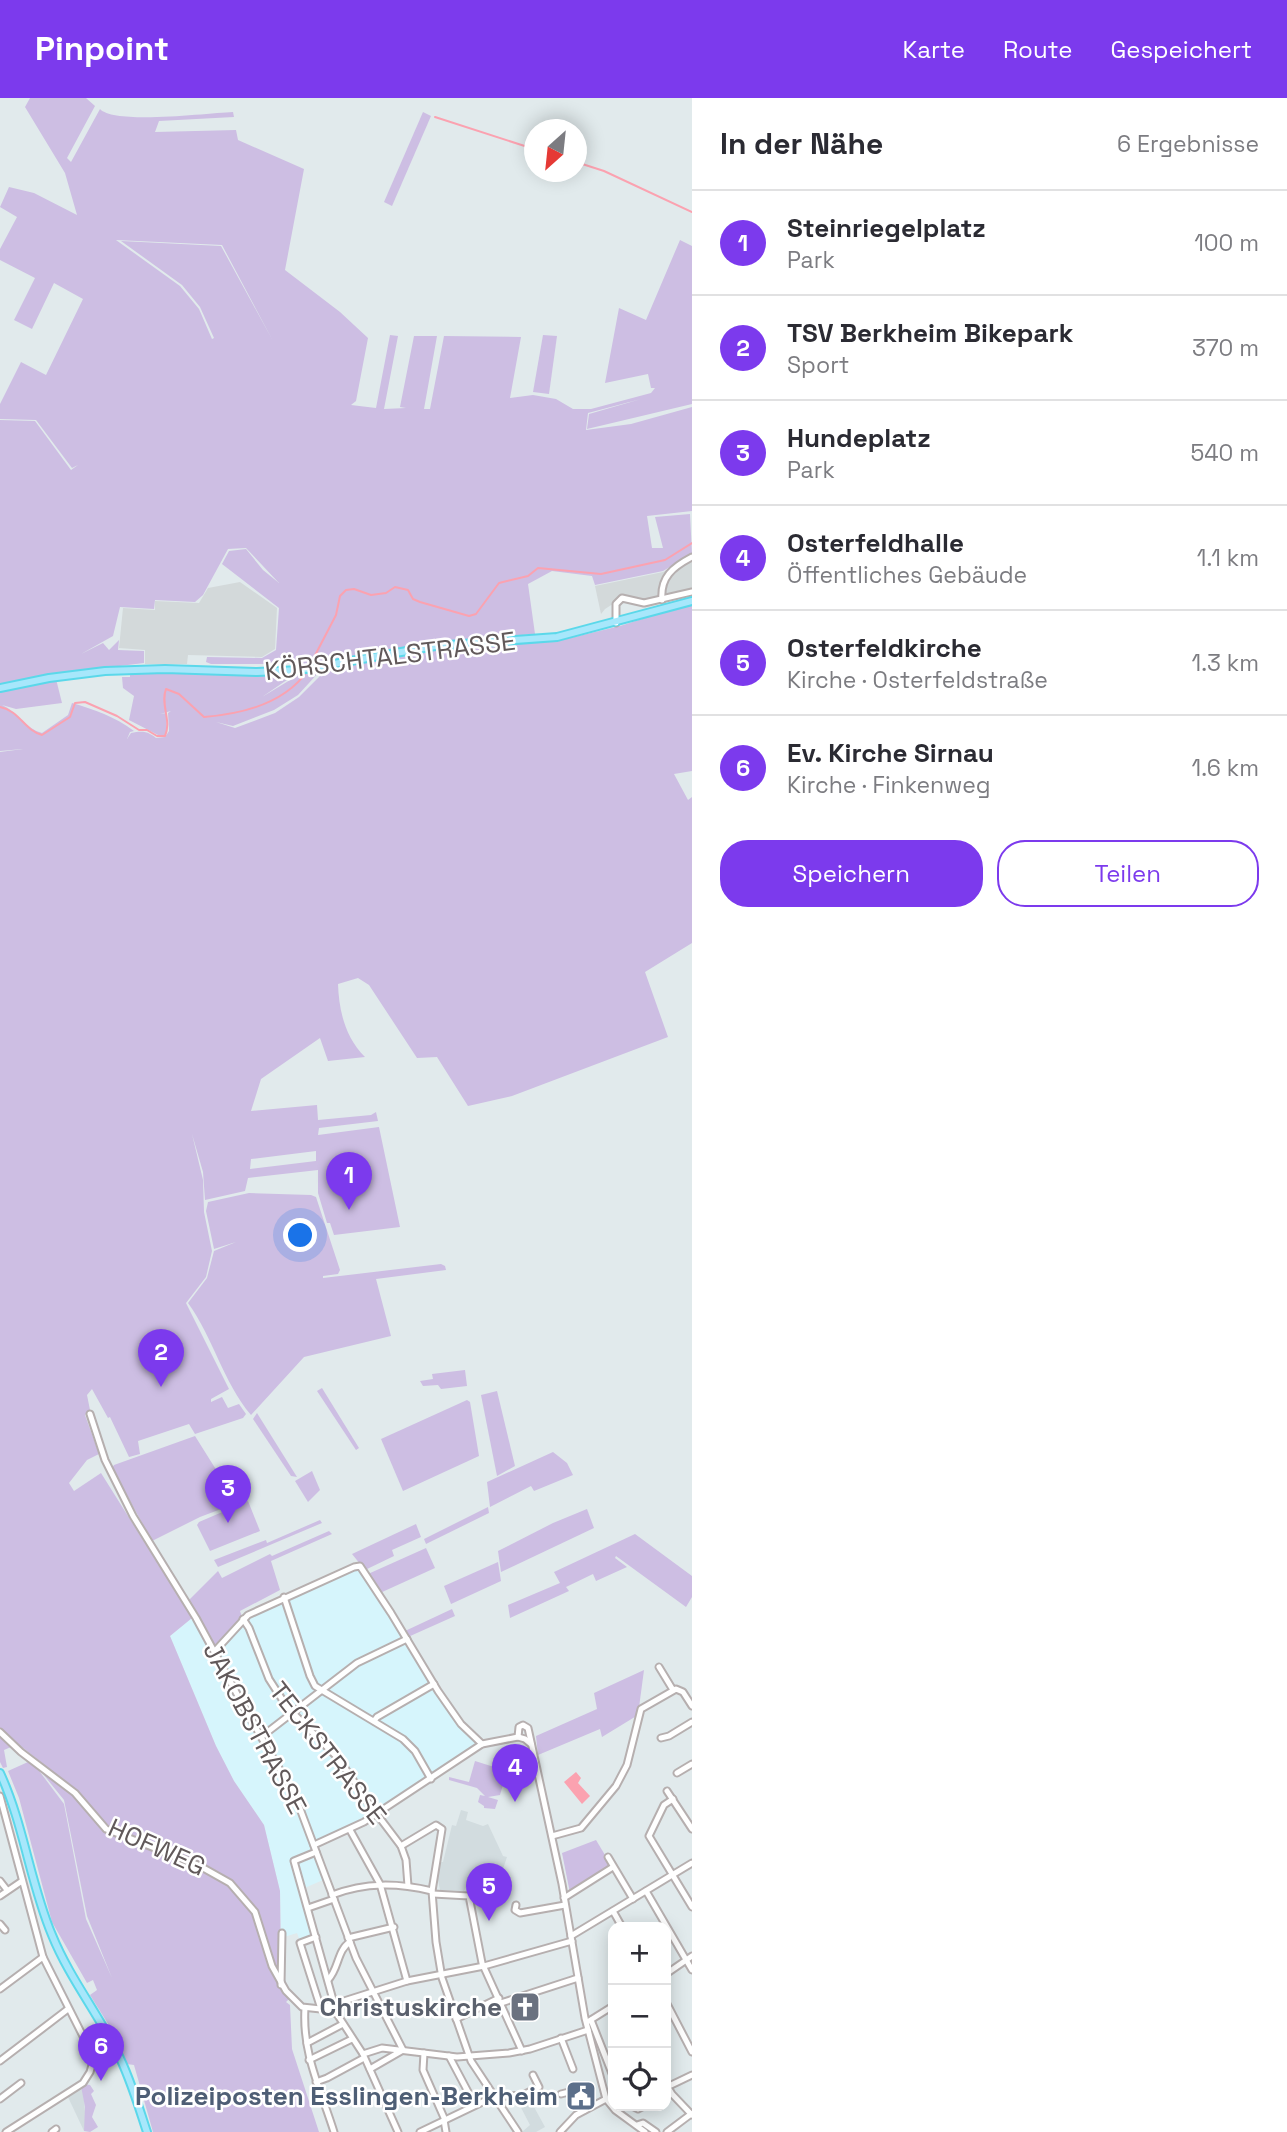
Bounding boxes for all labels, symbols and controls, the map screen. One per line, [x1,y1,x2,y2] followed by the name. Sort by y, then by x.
[35,28,169,70] text: Pinpoint
[903,34,965,65] text: Karte
[1003,34,1072,65] text: Route
[1110,34,1252,65] text: Gespeichert
[524,119,587,182] north arrow
[720,124,883,163] text: In der Nähe
[1117,129,1259,159] text: 6 Ergebnisse
[787,211,986,245] text: Steinriegelplatz
[738,228,748,258] text: 1
[1194,228,1259,258] text: 100 m
[787,245,835,275] text: Park
[787,316,1073,350] text: TSV Berkheim Bikepark
[736,333,750,363] text: 2
[1192,333,1259,363] text: 370 m
[787,350,849,380] text: Sport
[787,421,931,455] text: Hundeplatz
[736,438,750,468] text: 3
[1190,438,1259,468] text: 540 m
[787,455,835,485] text: Park
[787,526,964,560] text: Osterfeldhalle
[736,543,750,573] text: 4
[1197,543,1259,573] text: 1.1 km
[787,560,1027,590] text: Öffentliches Gebäude
[263,624,517,688] street label: KÖRSCHTALSTRASSE
[787,631,982,665] text: Osterfeldkirche
[736,648,750,678] text: 5
[1192,648,1259,678] text: 1.3 km
[787,665,1048,695] text: Kirche · Osterfeldstraße
[787,736,994,770] text: Ev. Kirche Sirnau
[736,753,750,783] text: 6
[1192,753,1259,783] text: 1.6 km
[787,770,991,800] text: Kirche · Finkenweg
[720,840,983,907] button: Speichern
[997,840,1259,907] button: Teilen
[326,1152,372,1210] pin: 1
[283,1218,317,1252] your location
[138,1329,184,1387] pin: 2
[205,1465,251,1523] pin: 3
[195,1636,315,1820] street label: JAKOBSTRASSE
[262,1675,394,1831] street label: TECKSTRASSE
[492,1744,538,1802] pin: 4
[103,1811,211,1883] street label: HOFWEG
[466,1863,512,1921] pin: 5
[608,1922,671,2111] map controls
[608,1922,671,1985] button: +
[608,1985,671,2048] button: −
[320,1990,502,2024] place label: Christuskirche
[508,1990,542,2024] church icon: Christuskirche
[78,2023,124,2081] pin: 6
[608,2048,671,2111] button: locate
[135,2079,558,2113] place label: Polizeiposten Esslingen-Berkheim
[564,2079,598,2113] public building icon: Polizeiposten Esslingen-Berkheim

